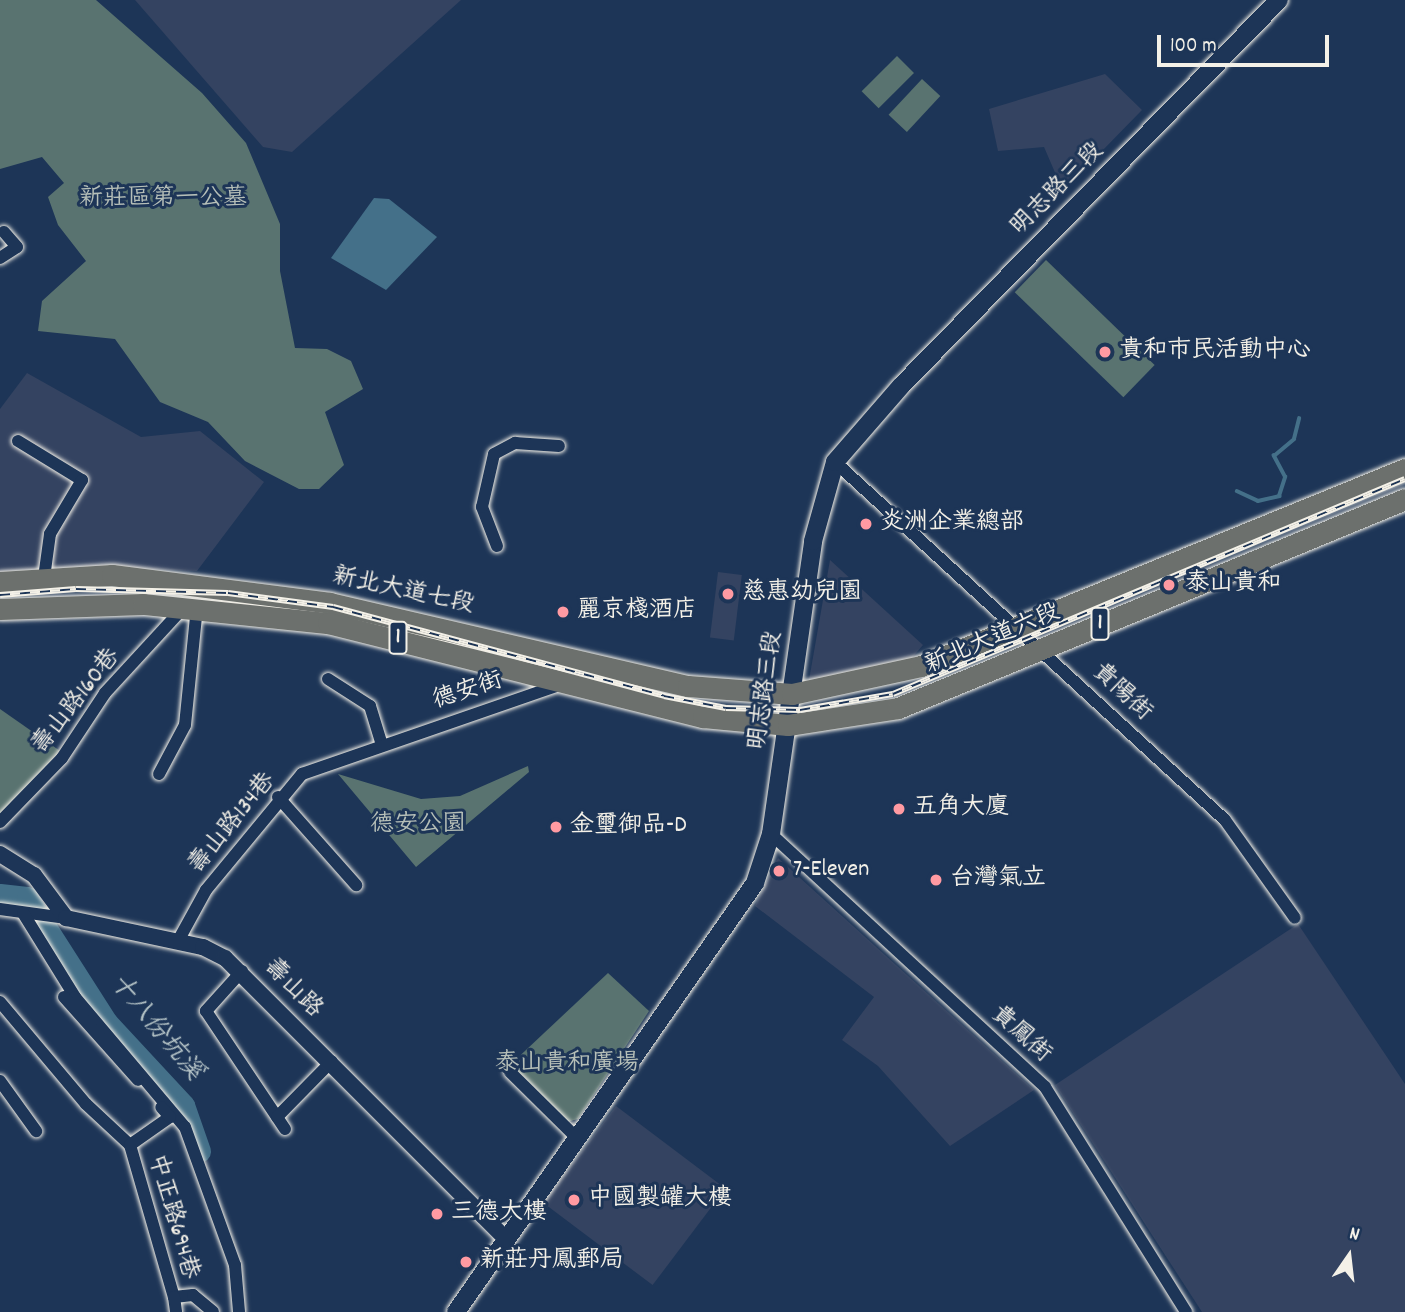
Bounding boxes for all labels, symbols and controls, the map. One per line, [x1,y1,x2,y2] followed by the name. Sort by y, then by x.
[1160,21,1332,65] scale bar
[1170,32,1217,62] text: 100 m
[1005,137,1111,243] street label: 明志路三段
[79,186,247,214] park label: 新莊區第一公墓
[1119,338,1311,366] place label: 貴和市民活動中心
[1097,344,1113,360] marker: 貴和市民活動中心
[880,510,1024,538] place label: 炎洲企業總部
[858,516,874,532] marker: 炎洲企業總部
[330,563,476,621] street label: 新北大道七段
[1185,571,1281,599] place label: 泰山貴和
[1159,575,1179,595] marker: 泰山貴和
[742,580,862,608] place label: 慈惠幼兒園
[720,586,736,602] marker: 慈惠幼兒園
[577,598,697,626] place label: 麗京棧酒店
[921,599,1065,681] street label: 新北大道六段
[555,604,571,620] marker: 麗京棧酒店
[1090,604,1110,644] road number: 1
[388,618,408,658] road number: 1
[744,630,790,752] street label: 明志路三段
[27,643,127,761] street label: 壽山路160巷
[1085,658,1157,728] street label: 貴陽街
[429,667,507,717] street label: 德安街
[183,768,283,880] street label: 壽山路134巷
[913,795,1009,823] place label: 五角大廈
[891,801,907,817] marker: 五角大廈
[370,812,466,840] park label: 德安公園
[570,813,687,841] place label: 金璽御品-D
[548,819,564,835] marker: 金璽御品-D
[793,857,869,885] place label: 7-Eleven
[771,863,787,879] marker: 7-Eleven
[950,866,1046,894] place label: 台灣氣立
[928,872,944,888] marker: 台灣氣立
[256,953,328,1025] street label: 壽山路
[101,968,209,1088] water label: 十八份坑溪
[984,1000,1056,1070] street label: 貴鳳街
[495,1051,639,1079] park label: 泰山貴和廣場
[140,1151,204,1283] street label: 中正路694巷
[588,1186,732,1214] place label: 中國製罐大樓
[566,1192,582,1208] marker: 中國製罐大樓
[451,1200,547,1228] place label: 三德大樓
[429,1206,445,1222] marker: 三德大樓
[1314,1221,1384,1291] north arrow
[1346,1221,1362,1249] text: N
[480,1248,624,1276] place label: 新莊丹鳳郵局
[458,1254,474,1270] marker: 新莊丹鳳郵局

